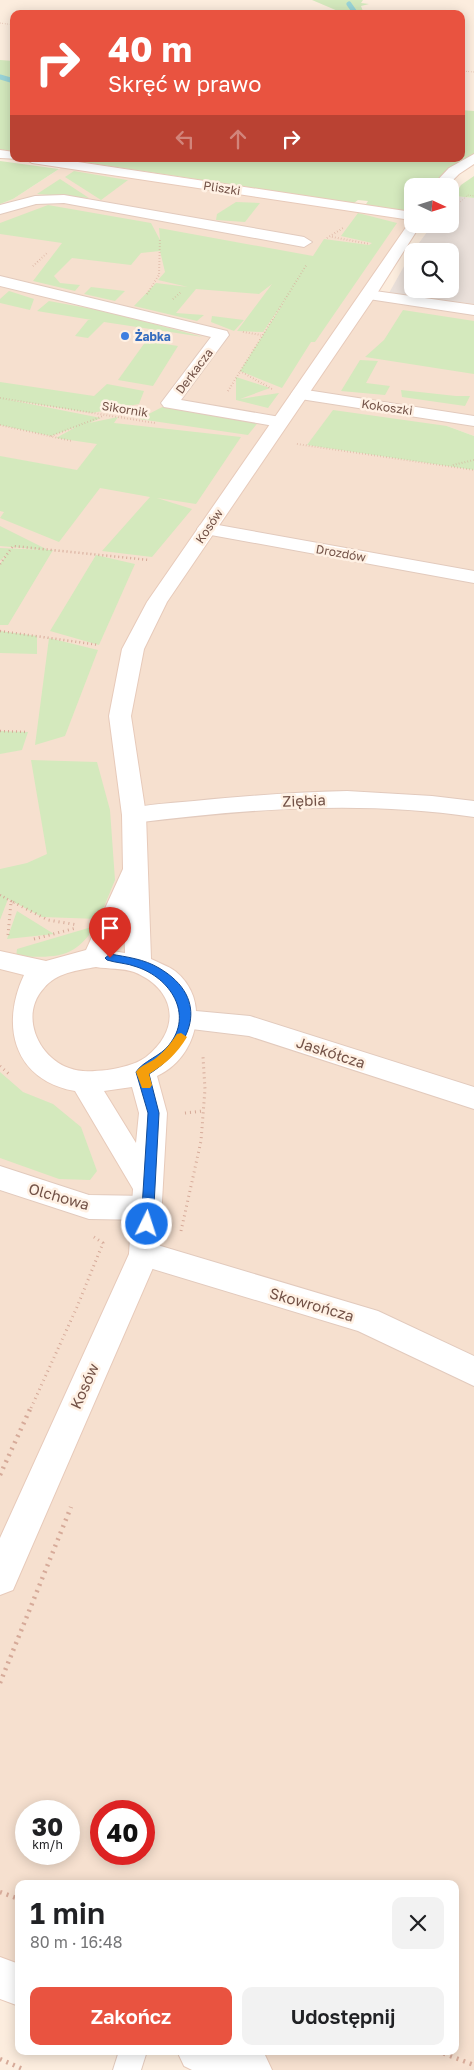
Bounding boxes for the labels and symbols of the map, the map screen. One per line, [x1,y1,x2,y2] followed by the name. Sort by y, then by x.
[202,178,242,198] street label: Pliszki
[404,178,459,232] north arrow
[135,329,171,344] place label: Żabka
[119,330,131,342] marker: Żabka
[172,345,216,397] street label: Derkacza
[360,396,414,418] street label: Kokoszki
[101,398,149,420] street label: Sikornik
[192,506,226,546] street label: Kosów
[315,541,367,565] street label: Drozdów
[282,790,326,810] street label: Ziębia
[89,907,131,958] pin
[294,1032,368,1072] street label: Jaskółcza
[27,1179,91,1213] street label: Olchowa
[120,1197,172,1249] position arrow
[268,1283,356,1325] street label: Skowrończa
[66,1360,102,1412] street label: Kosów
[90,1800,155,1865] speed limit sign: 40

